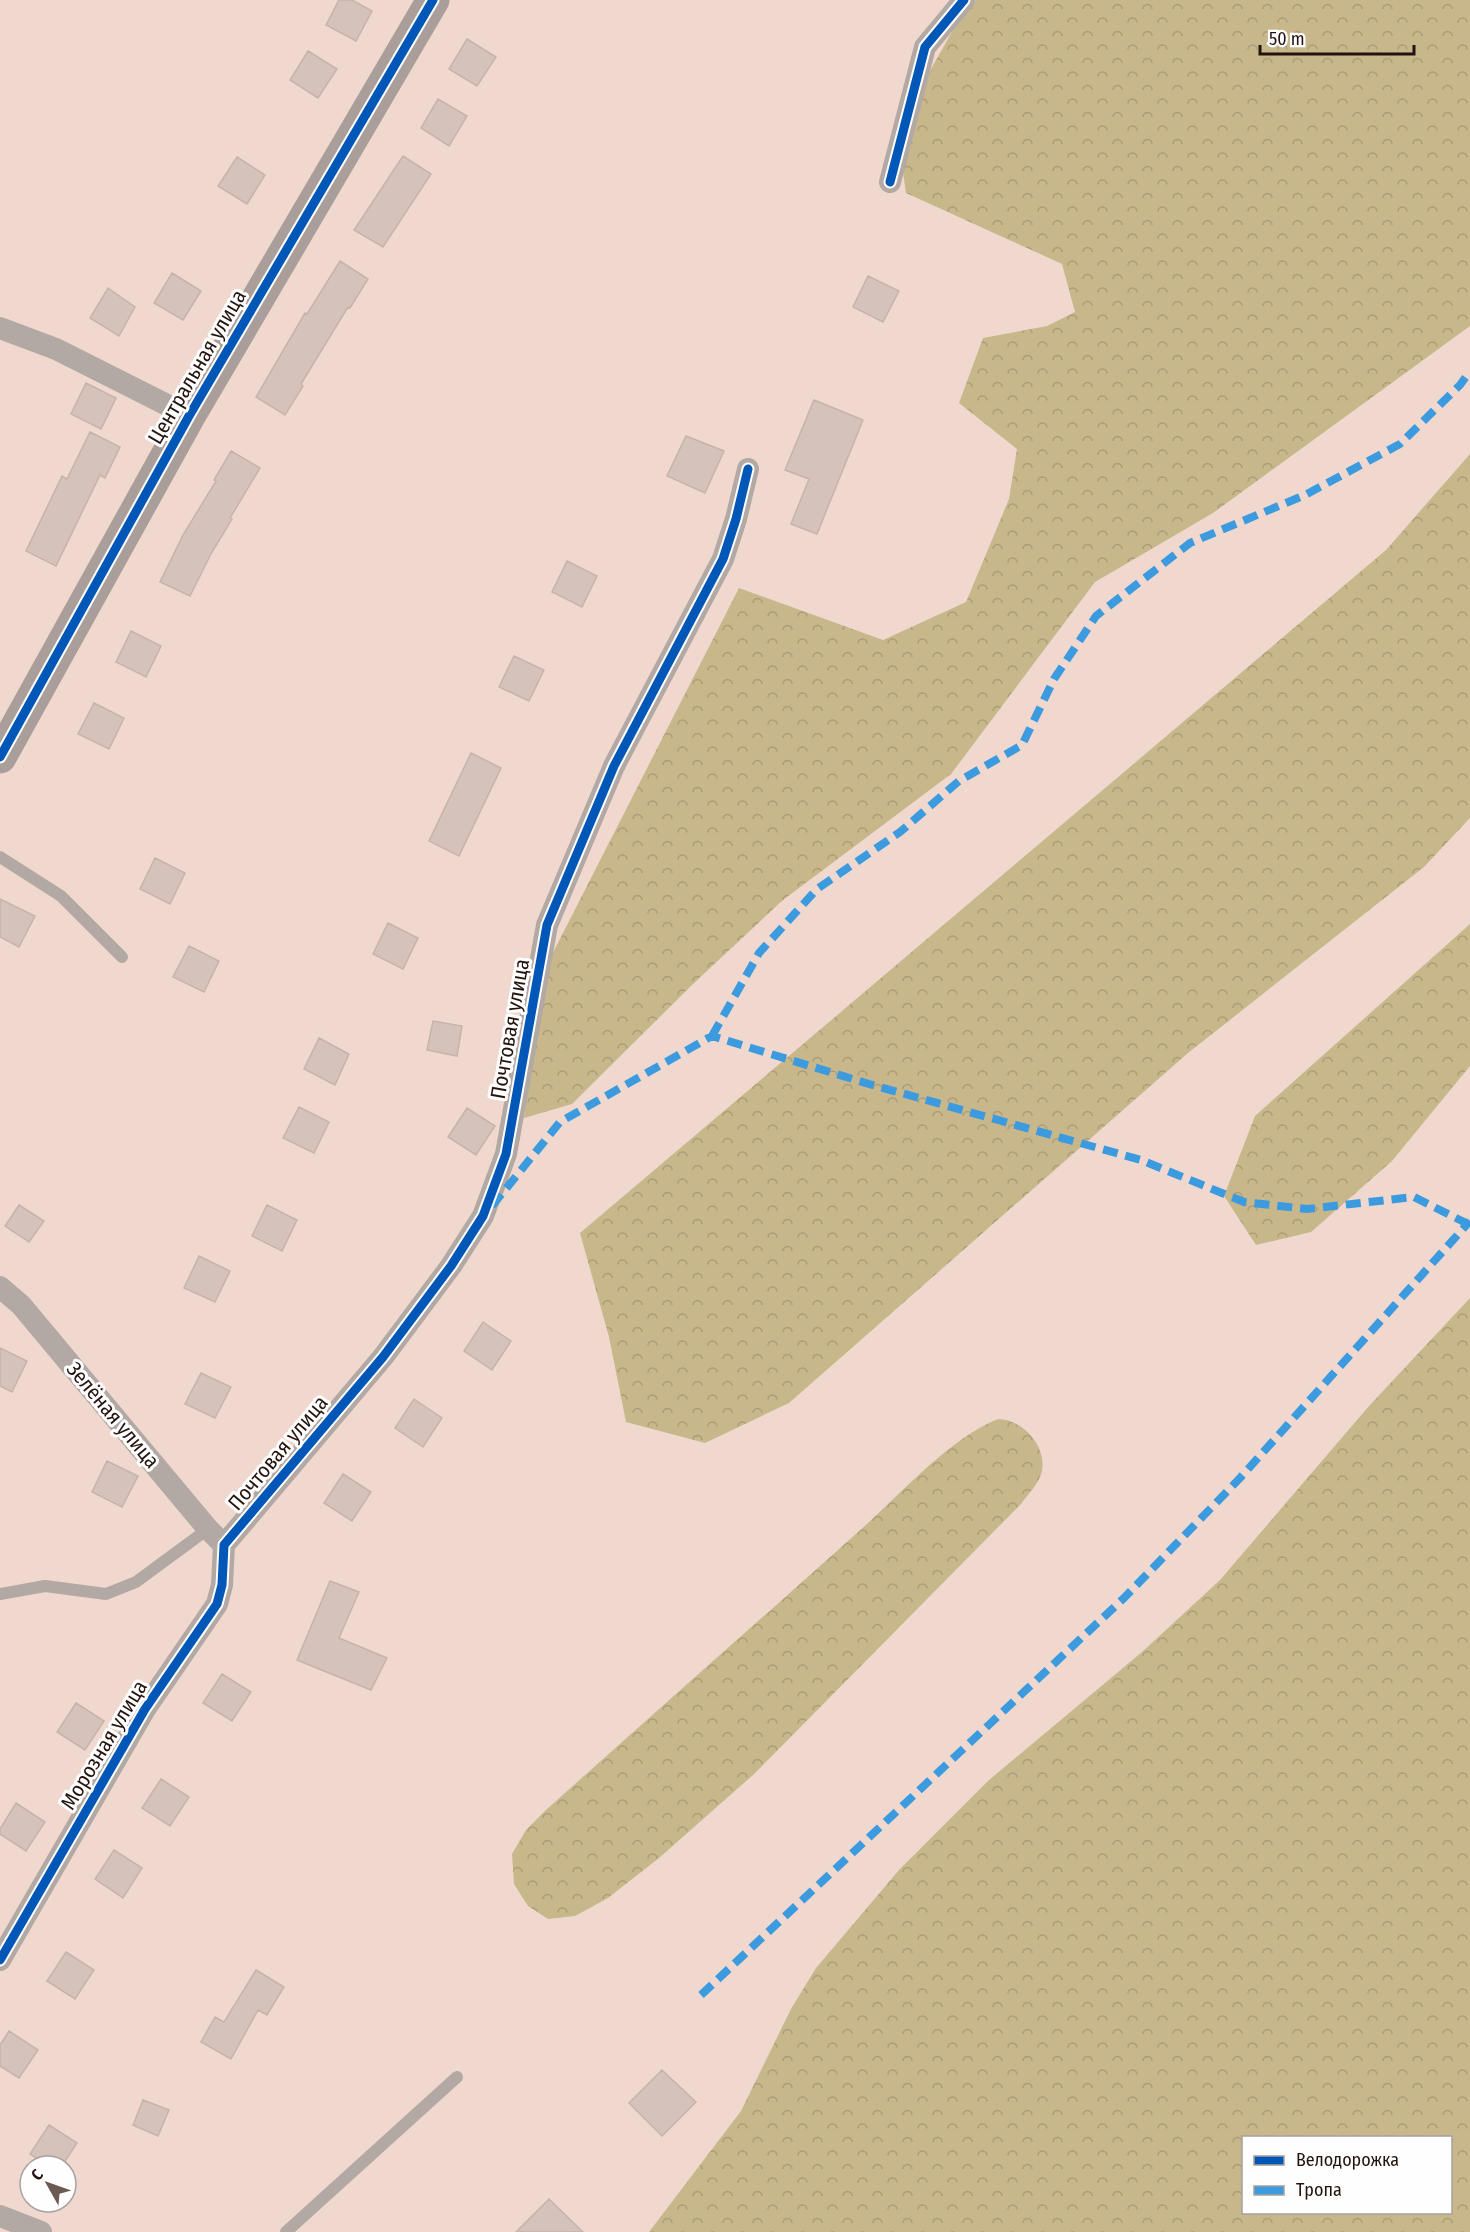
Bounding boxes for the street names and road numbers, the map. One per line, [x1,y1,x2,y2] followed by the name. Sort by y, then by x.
[142,285,252,449] street label: Центральная улица
[485,957,535,1101] street label: Почтовая улица
[61,1357,165,1473] street label: Зелёная улица
[222,1390,334,1516] street label: Почтовая улица
[55,1676,153,1814] street label: Морозная улица

